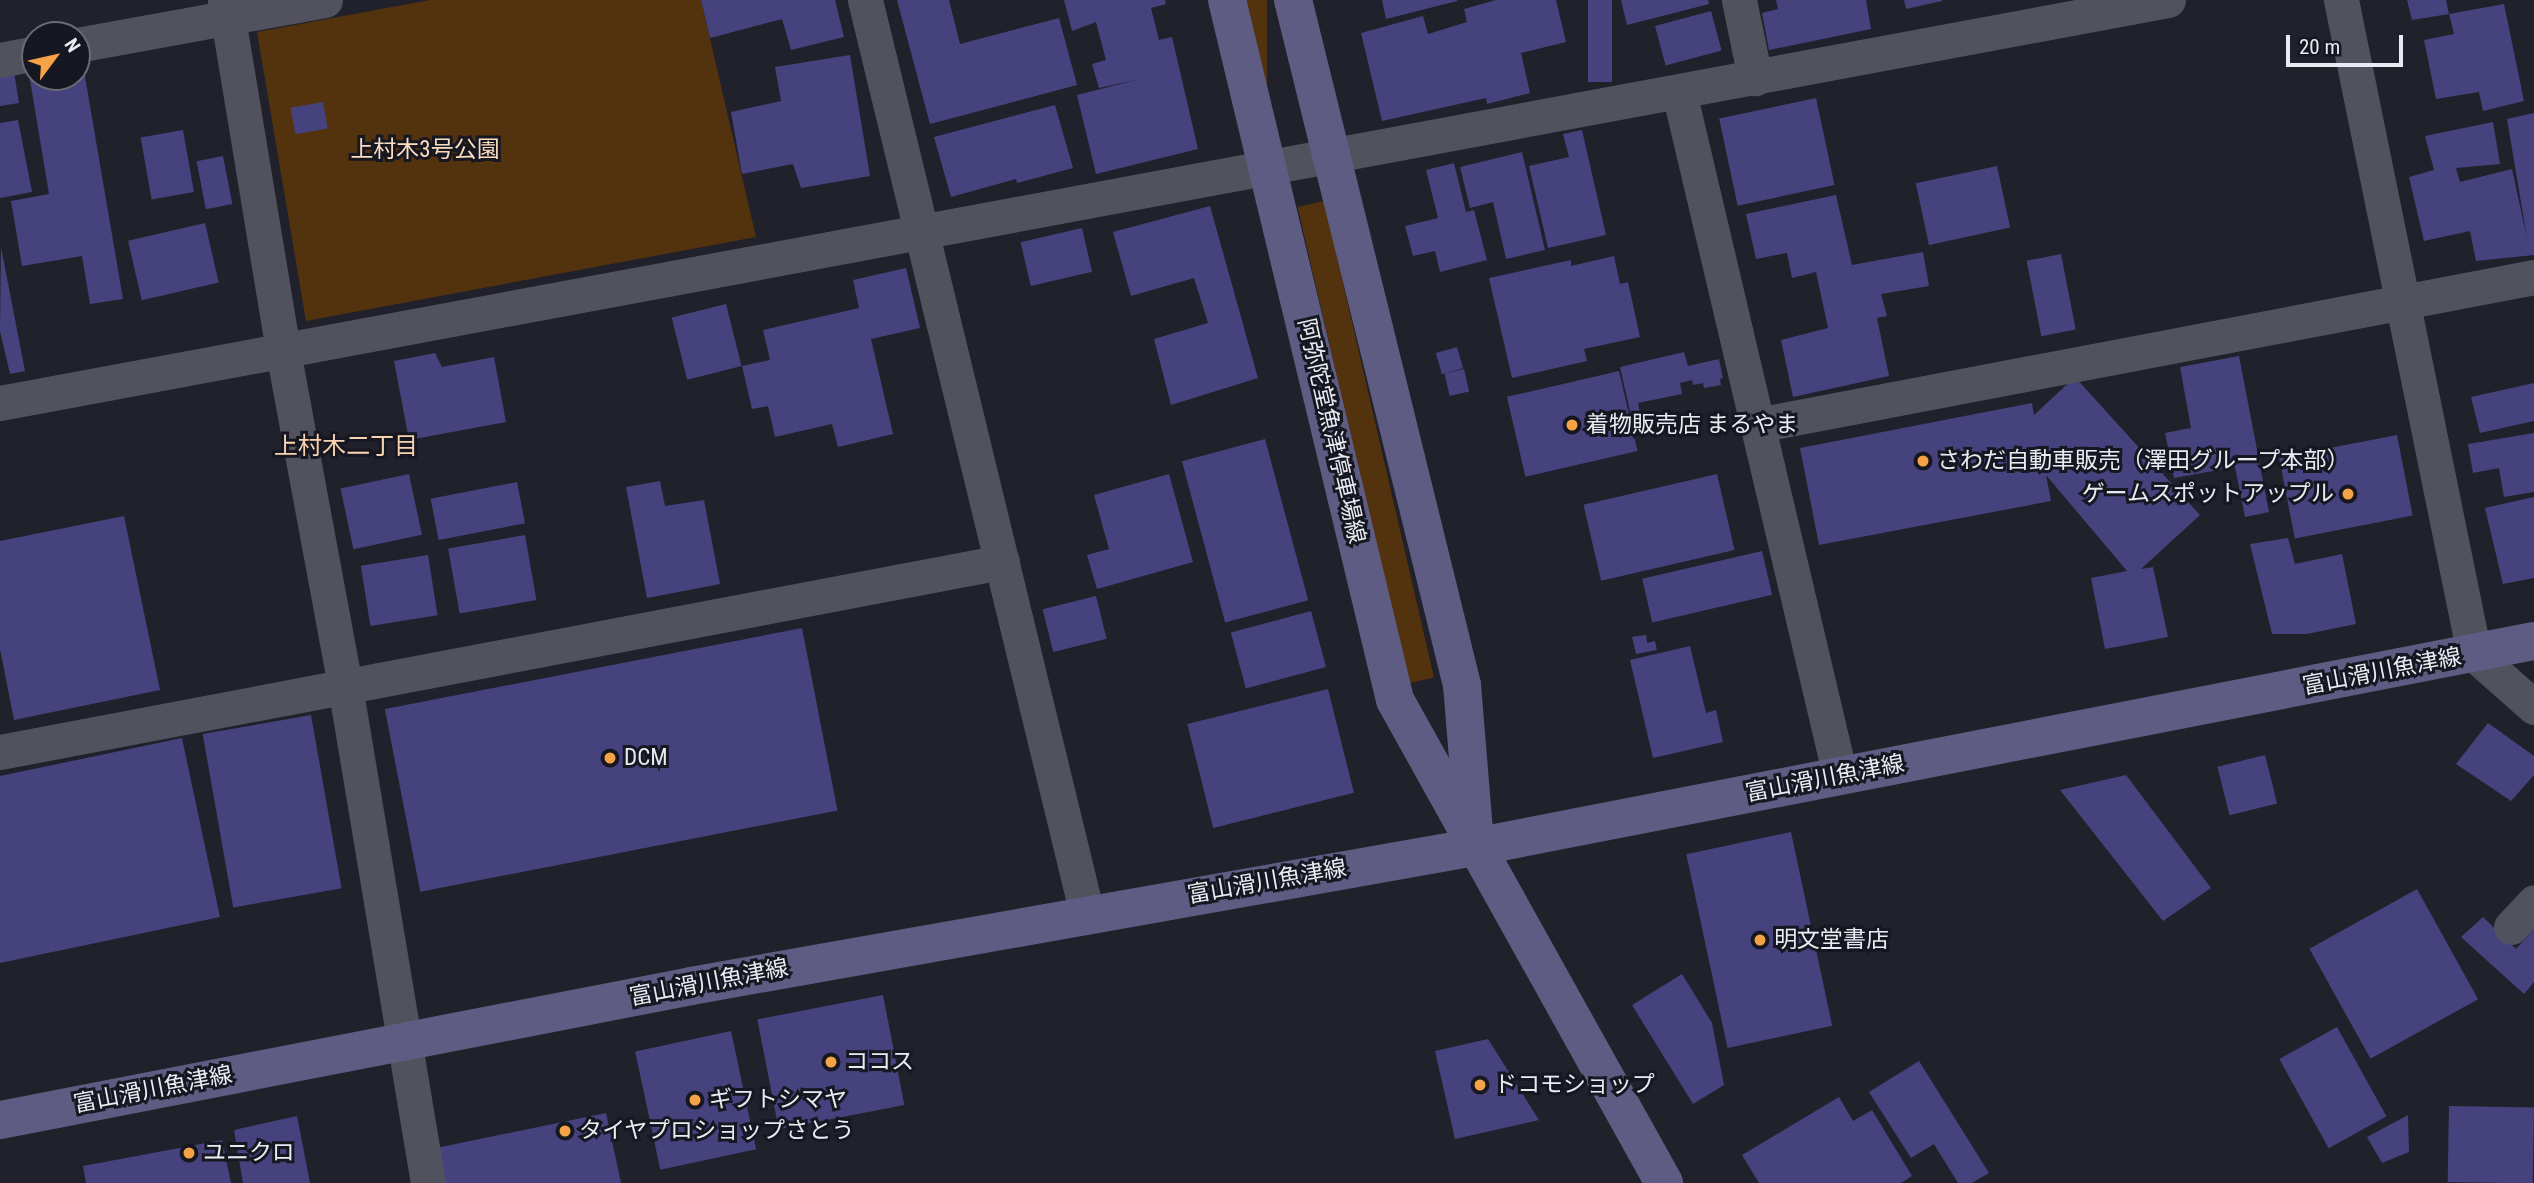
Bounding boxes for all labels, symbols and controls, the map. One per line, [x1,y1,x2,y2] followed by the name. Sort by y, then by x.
[21,21,91,91] north arrow
[2289,21,2406,65] scale bar
[60,34,85,57] text: N
[2299,35,2340,59] text: 20 m
[350,136,500,164] park label: 上村木3号公園
[1292,316,1370,546] street label: 阿弥陀堂魚津停車場線
[1586,411,1798,439] place label: 着物販売店 まるやま
[1564,417,1580,433] marker: 着物販売店 まるやま
[274,433,418,461] district label: 上村木二丁目
[1937,447,2351,475] place label: さわだ自動車販売（澤田グループ本部）
[1915,453,1931,469] marker: さわだ自動車販売（澤田グループ本部）
[2081,480,2334,508] place label: ゲームスポットアップル
[2340,486,2356,502] marker: ゲームスポットアップル
[2300,643,2464,701] street label: 富山滑川魚津線
[624,744,668,772] place label: DCM
[602,750,618,766] marker: DCM
[1743,750,1907,808] street label: 富山滑川魚津線
[1185,854,1349,910] street label: 富山滑川魚津線
[1774,926,1889,954] place label: 明文堂書店
[1752,932,1768,948] marker: 明文堂書店
[627,954,791,1012] street label: 富山滑川魚津線
[845,1048,914,1076] place label: ココス
[823,1054,839,1070] marker: ココス
[71,1061,235,1119] street label: 富山滑川魚津線
[1494,1071,1655,1099] place label: ドコモショップ
[1472,1077,1488,1093] marker: ドコモショップ
[709,1086,847,1114] place label: ギフトシマヤ
[687,1092,703,1108] marker: ギフトシマヤ
[579,1117,855,1145] place label: タイヤプロショップさとう
[557,1123,573,1139] marker: タイヤプロショップさとう
[203,1139,295,1167] place label: ユニクロ
[181,1145,197,1161] marker: ユニクロ

